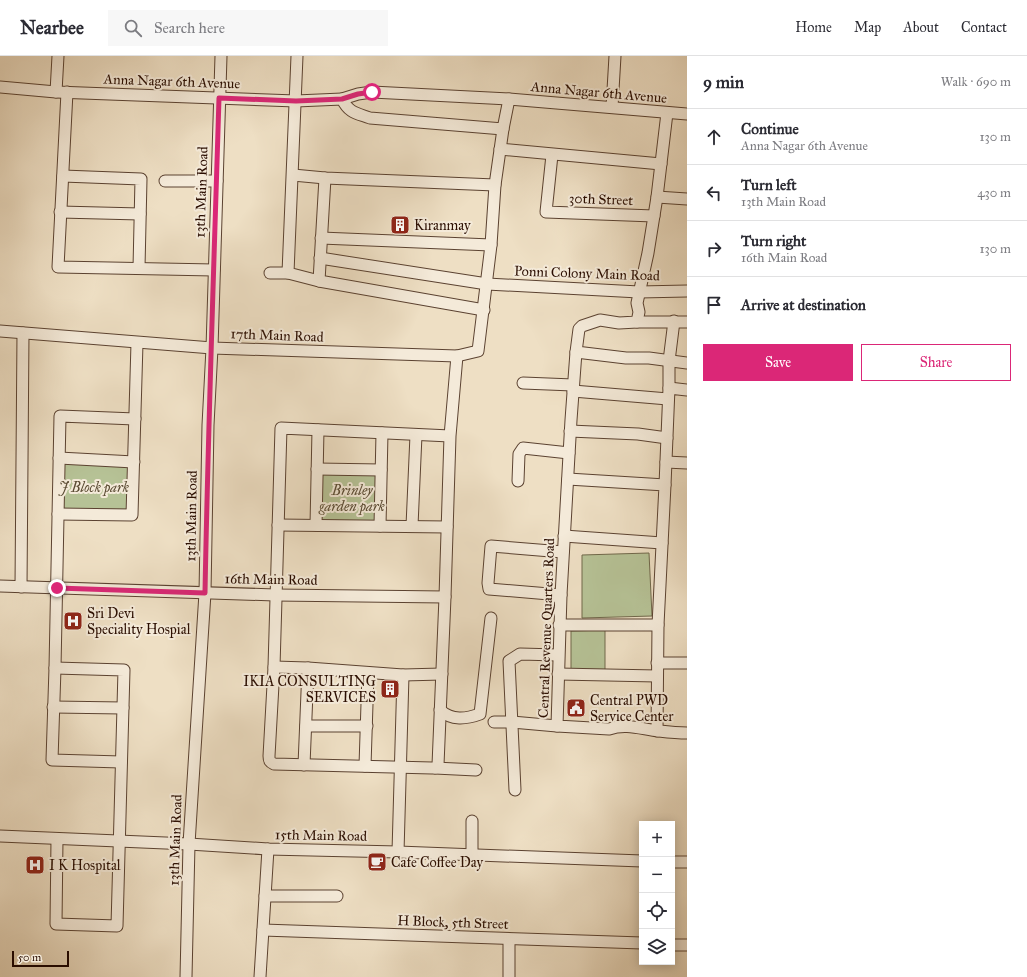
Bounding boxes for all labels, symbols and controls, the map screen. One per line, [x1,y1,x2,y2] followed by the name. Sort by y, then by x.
[108,10,388,46] search box
[20,16,84,39] text: Nearbee
[122,17,144,39] icon: search
[154,19,225,37] text: Search here
[795,19,832,36] text: Home
[854,19,881,36] text: Map
[903,19,939,36] text: About
[961,19,1007,36] text: Contact
[102,71,241,92] street label: Anna Nagar 6th Avenue
[703,72,744,93] text: 9 min
[941,74,1011,90] text: Walk · 690 m
[529,78,668,107] street label: Anna Nagar 6th Avenue
[363,83,381,101] route start
[741,120,799,138] text: Continue
[703,126,725,148] icon: ahead
[979,129,1011,145] text: 130 m
[741,138,868,154] text: Anna Nagar 6th Avenue
[191,146,212,238] street label: 13th Main Road
[741,176,797,194] text: Turn left
[703,182,725,204] icon: left
[977,185,1011,201] text: 430 m
[569,190,633,209] street label: 30th Street
[741,194,826,210] text: 13th Main Road
[389,214,411,236] building icon: Kiranmay
[414,217,471,234] place label: Kiranmay
[741,232,806,250] text: Turn right
[703,238,725,260] icon: right
[979,241,1011,257] text: 130 m
[741,250,827,266] text: 16th Main Road
[514,262,660,285] street label: Ponni Colony Main Road
[703,294,725,316] icon: arrive
[741,296,866,314] text: Arrive at destination
[230,325,324,346] street label: 17th Main Road
[703,344,853,381] button: Save
[861,344,1011,381] button: Share
[182,470,201,562] street label: 13th Main Road
[58,479,130,497] park label: J Block park
[318,482,385,516] park label: Brinley garden park
[535,538,558,718] street label: Central Revenue Quarters Road
[224,570,318,589] street label: 16th Main Road
[48,579,66,597] route end
[87,605,191,638] place label: Sri Devi Speciality Hospial
[62,610,84,632] hospital icon: Sri Devi Speciality Hospial
[243,673,376,706] place label: IKIA CONSULTING SERVICES
[379,678,401,700] building icon: IKIA CONSULTING SERVICES
[590,692,674,725] place label: Central PWD Service Center
[565,697,587,719] public building icon: Central PWD Service Center
[165,794,186,886] street label: 13th Main Road
[639,821,675,965] map controls
[639,821,675,857] button: +
[275,826,367,845] street label: 15th Main Road
[366,851,388,873] cafe icon: Cafe Coffee Day
[24,854,46,876] hospital icon: I K Hospital
[391,854,483,871] place label: Cafe Coffee Day
[49,857,121,874] place label: I K Hospital
[639,857,675,893] button: −
[639,893,675,929] button: locate
[397,912,509,933] street label: H Block, 5th Street
[639,929,675,965] button: layers
[12,949,69,968] scale bar
[18,951,41,964] text: 50 m

